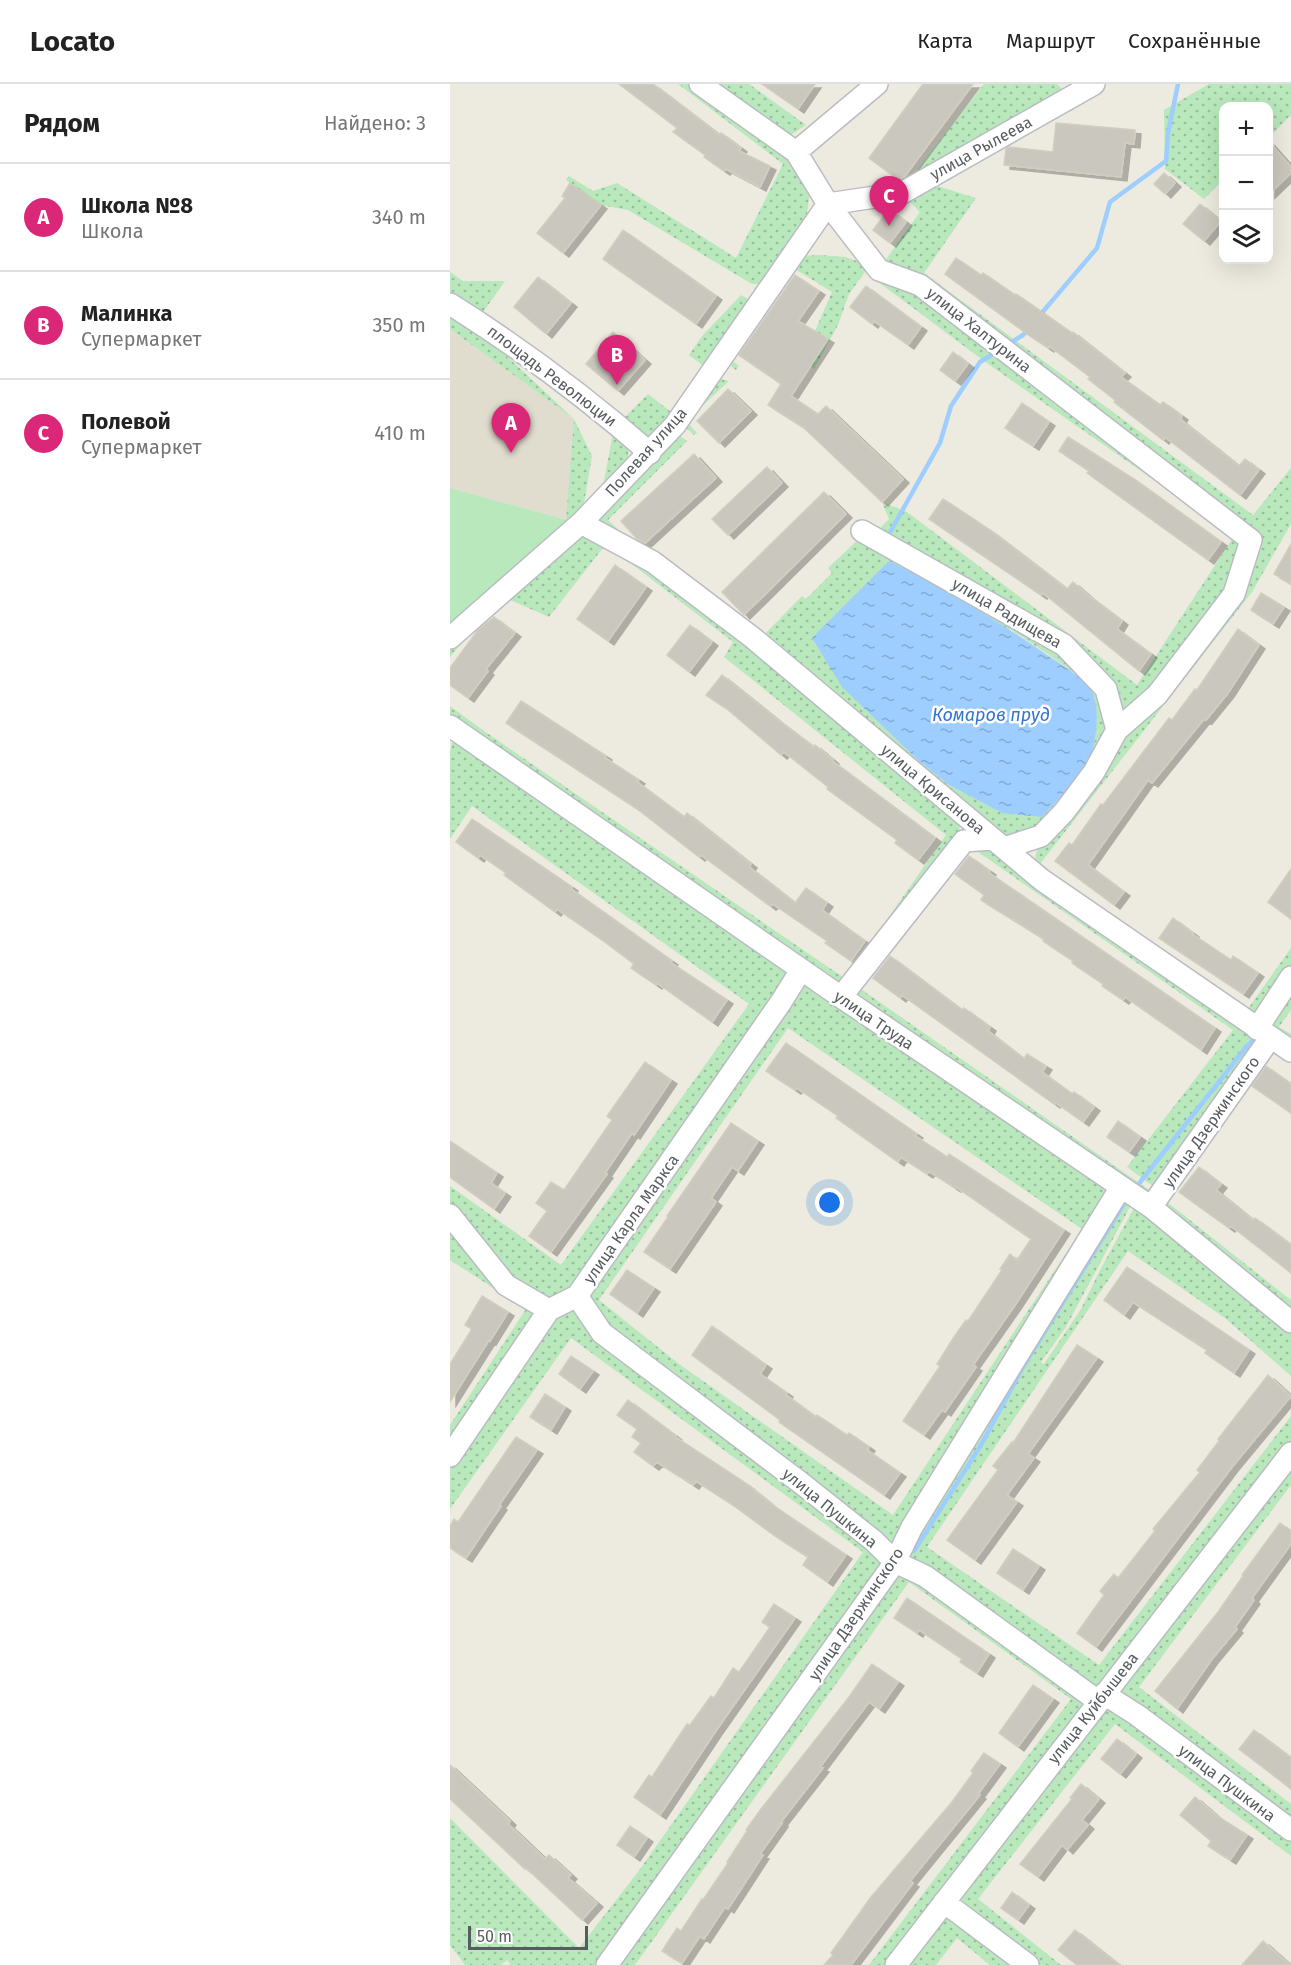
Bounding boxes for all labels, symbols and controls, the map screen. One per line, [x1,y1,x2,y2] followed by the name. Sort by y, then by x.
[30,25,115,58] text: Locato
[917,28,973,54] text: Карта
[1006,28,1095,54] text: Маршрут
[1128,28,1261,54] text: Сохранённые
[1219,102,1273,264] map controls
[1219,102,1273,156] button: +
[24,108,100,139] text: Рядом
[324,111,426,135] text: Найдено: 3
[927,112,1035,184] street label: улица Рылеева
[1219,156,1273,210] button: −
[870,176,908,226] pin: C
[81,192,193,219] text: Школа №8
[38,205,49,229] text: A
[372,205,426,229] text: 340 m
[1219,210,1273,264] button: layers
[81,219,144,243] text: Школа
[923,283,1035,377] street label: улица Халтурина
[81,300,173,327] text: Малинка
[37,313,50,337] text: B
[372,313,426,337] text: 350 m
[484,321,620,431] street label: площадь Революции
[81,327,201,351] text: Супермаркет
[598,336,636,385] pin: B
[492,404,530,453] pin: A
[601,404,691,500] street label: Полевая улица
[81,408,171,435] text: Полевой
[38,421,49,445] text: C
[374,421,426,445] text: 410 m
[81,435,201,459] text: Супермаркет
[949,574,1065,652] street label: улица Радищева
[932,704,1050,726] water label: Комаров пруд
[877,740,989,838] street label: улица Крисанова
[831,986,917,1054] street label: улица Труда
[1158,1053,1264,1191] street label: улица Дзержинского
[579,1151,683,1287] street label: улица Карла Маркса
[815,1188,844,1217] your location
[779,1464,881,1552] street label: улица Пушкина
[804,1544,908,1684] street label: улица Дзержинского
[1044,1649,1142,1767] street label: улица Куйбышева
[1175,1740,1279,1826] street label: улица Пушкина
[468,1923,588,1950] scale bar
[477,1927,512,1946] text: 50 m

